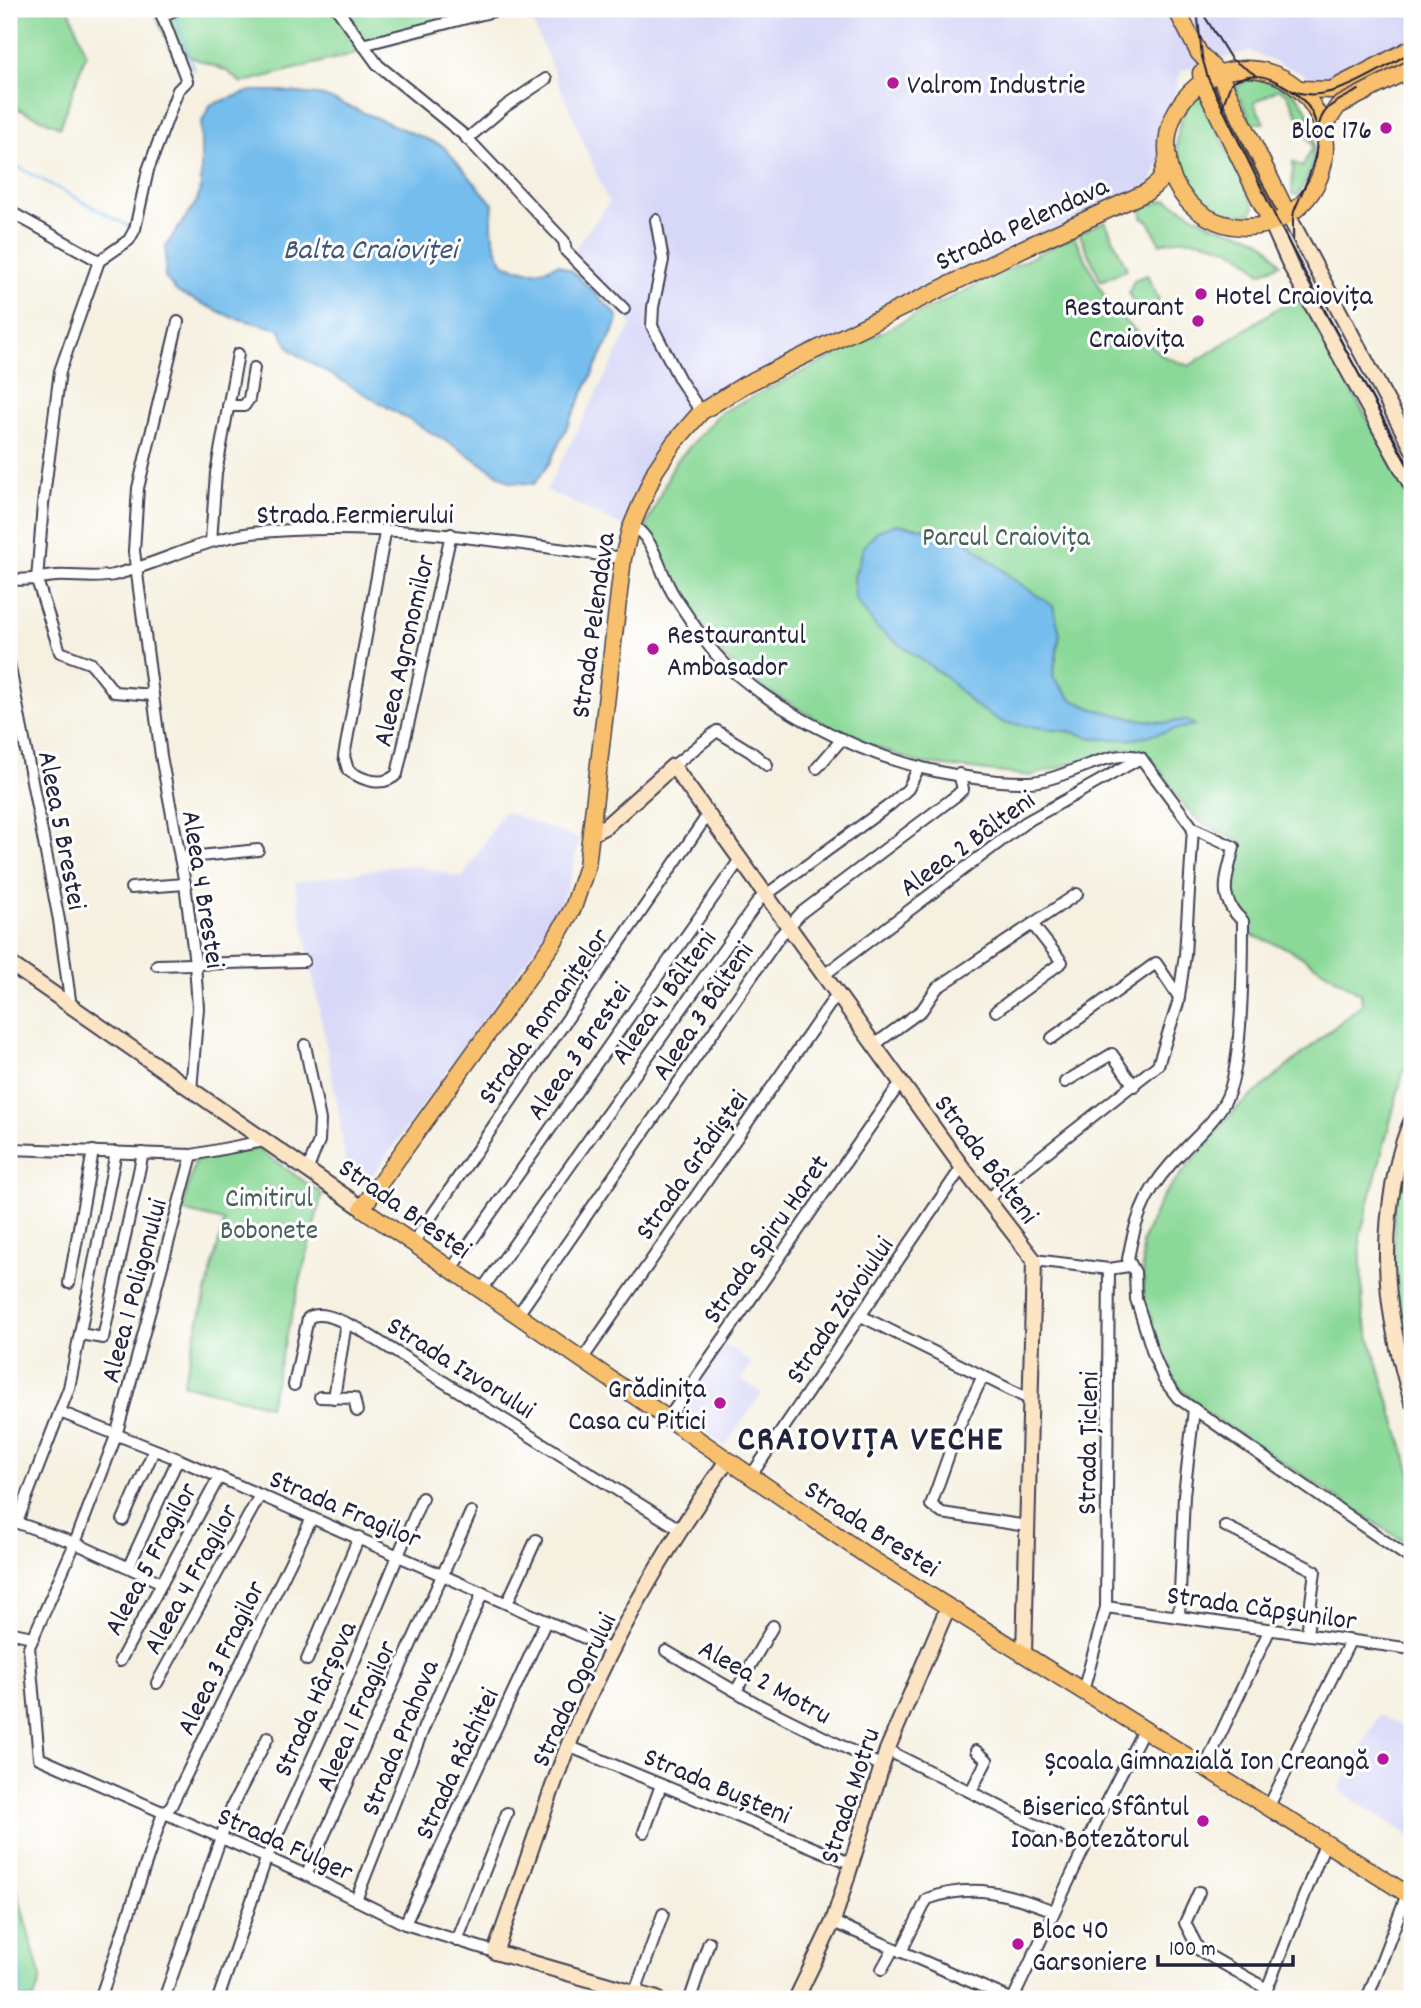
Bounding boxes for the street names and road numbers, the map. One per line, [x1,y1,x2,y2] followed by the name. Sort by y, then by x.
[930,169,1117,284] street label: Strada Pelendava
[256,498,454,538] street label: Strada Fermierului
[563,530,629,721] street label: Strada Pelendava
[365,551,449,751] street label: Aleea Agronomilor
[24,748,94,914] street label: Aleea 5 Brestei
[893,783,1045,909] street label: Aleea 2 Bâlteni
[168,808,232,972] street label: Aleea 4 Brestei
[470,921,622,1114] street label: Strada Romanițelor
[603,923,729,1075] street label: Aleea 4 Bâlteni
[644,935,766,1090] street label: Aleea 3 Bâlteni
[519,976,644,1130] street label: Aleea 3 Brestei
[627,1084,761,1250] street label: Strada Grădiștei
[922,1088,1046,1234] street label: Strada Bâlteni
[695,1148,841,1334] street label: Strada Spiru Haret
[328,1150,478,1272] street label: Strada Brestei
[93,1195,181,1388] street label: Aleea 1 Poligonului
[778,1230,906,1394] street label: Strada Zăvoiului
[377,1309,541,1432] street label: Strada Izvorului
[1070,1371,1112,1515] street label: Strada Țicleni
[262,1462,427,1562] street label: Strada Fragilor
[795,1472,946,1590] street label: Strada Brestei
[96,1476,211,1644] street label: Aleea 5 Fragilor
[135,1497,252,1663] street label: Aleea 4 Fragilor
[169,1574,279,1743] street label: Aleea 3 Fragilor
[1164,1578,1359,1644] street label: Strada Căpșunilor
[523,1607,630,1775] street label: Strada Ogorului
[265,1615,370,1784] street label: Strada Hârșova
[690,1631,837,1737] street label: Aleea 2 Motru
[307,1635,410,1799] street label: Aleea 1 Fragilor
[353,1654,452,1823] street label: Strada Prahova
[407,1683,512,1848] street label: Strada Răchitei
[812,1724,893,1870] street label: Strada Motru
[636,1740,796,1838] street label: Strada Bușteni
[210,1799,359,1895] street label: Strada Fulger

